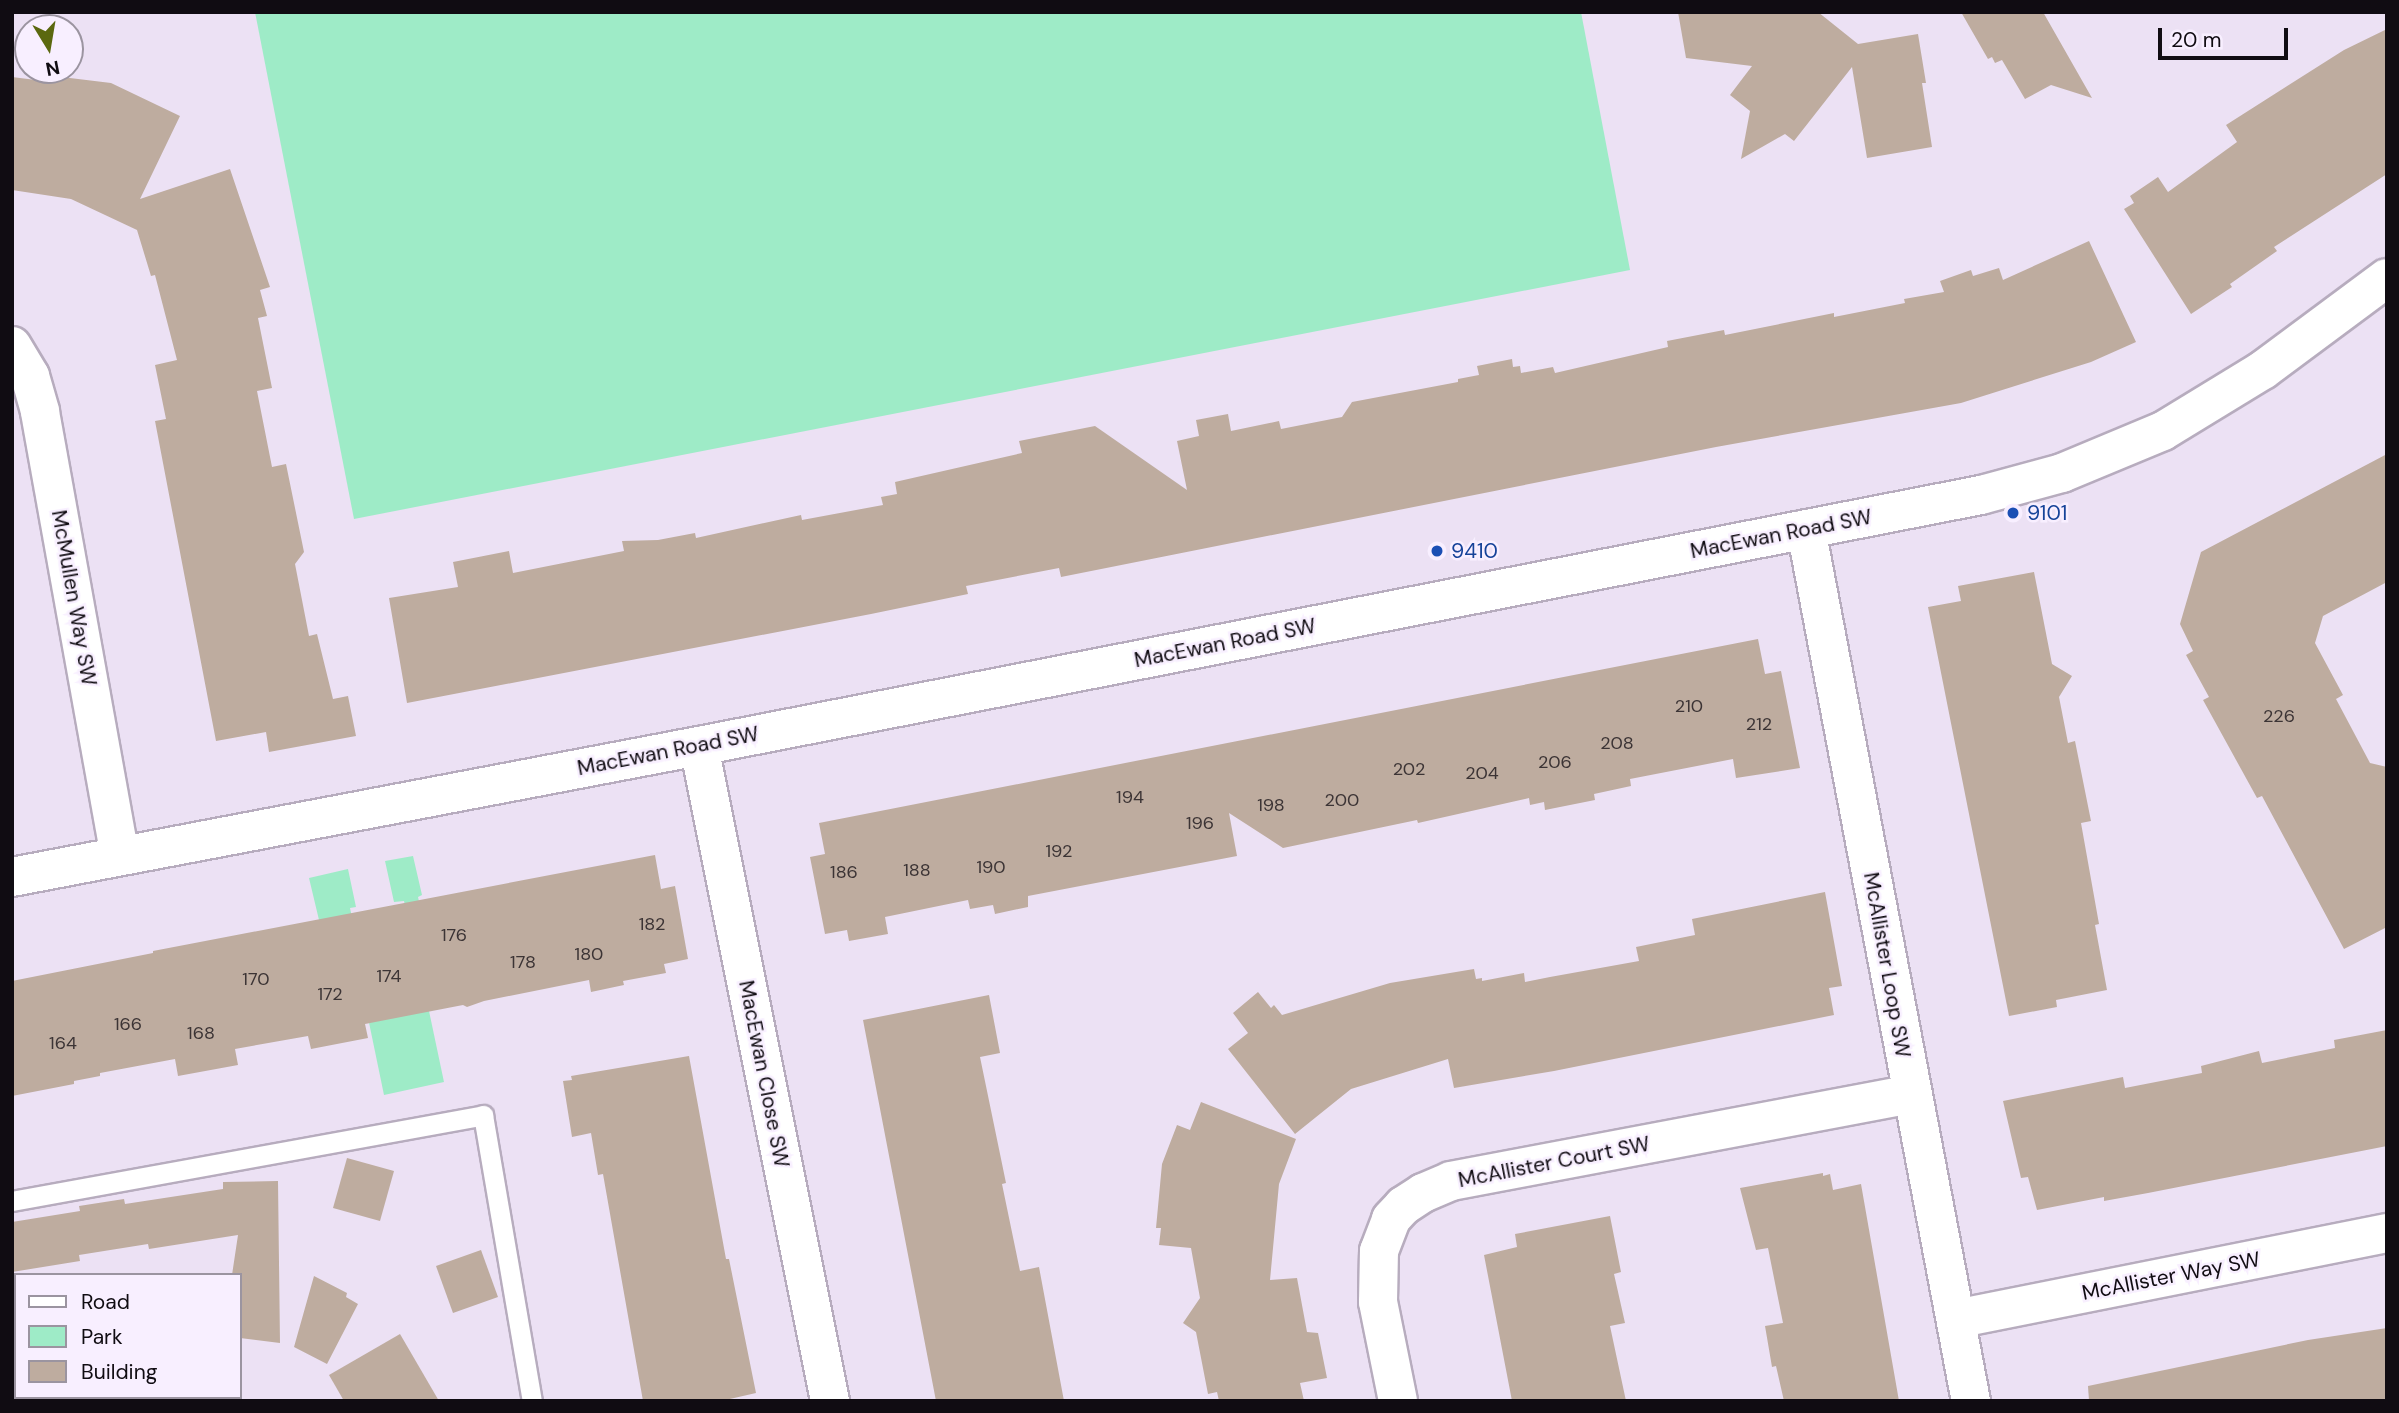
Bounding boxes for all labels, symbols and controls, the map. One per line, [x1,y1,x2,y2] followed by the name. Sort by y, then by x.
[14,14,84,84] north arrow
[2161,14,2290,58] scale bar
[2171,26,2222,54] text: 20 m
[44,55,62,82] text: N
[2027,500,2067,526] place label: 9101
[1688,504,1874,564] street label: MacEwan Road SW
[2005,505,2021,521] marker: 9101
[46,508,102,688] street label: McMullen Way SW
[1451,538,1498,564] place label: 9410
[1429,543,1445,559] marker: 9410
[1132,613,1318,673] street label: MacEwan Road SW
[1675,695,1703,717] house number: 210
[2263,705,2295,727] house number: 226
[1746,713,1772,735] house number: 212
[575,721,761,781] street label: MacEwan Road SW
[1600,732,1634,754] house number: 208
[1538,751,1572,773] house number: 206
[1393,758,1425,780] house number: 202
[1465,762,1499,784] house number: 204
[1116,786,1144,808] house number: 194
[1325,789,1359,811] house number: 200
[1257,794,1285,816] house number: 198
[1186,812,1214,834] house number: 196
[1046,840,1072,862] house number: 192
[976,856,1006,878] house number: 190
[903,859,931,881] house number: 188
[830,861,858,883] house number: 186
[1858,870,1916,1060] street label: McAllister Loop SW
[639,913,665,935] house number: 182
[441,924,467,946] house number: 176
[575,943,603,965] house number: 180
[510,951,536,973] house number: 178
[376,965,402,987] house number: 174
[242,968,270,990] house number: 170
[733,978,795,1170] street label: MacEwan Close SW
[317,983,343,1005] house number: 172
[114,1013,142,1035] house number: 166
[187,1022,215,1044] house number: 168
[49,1032,77,1054] house number: 164
[1456,1131,1652,1193] street label: McAllister Court SW
[2080,1246,2262,1306] street label: McAllister Way SW
[14,1273,242,1399] legend
[81,1288,130,1316] text: Road
[81,1323,122,1351] text: Park
[81,1358,157,1386] text: Building

